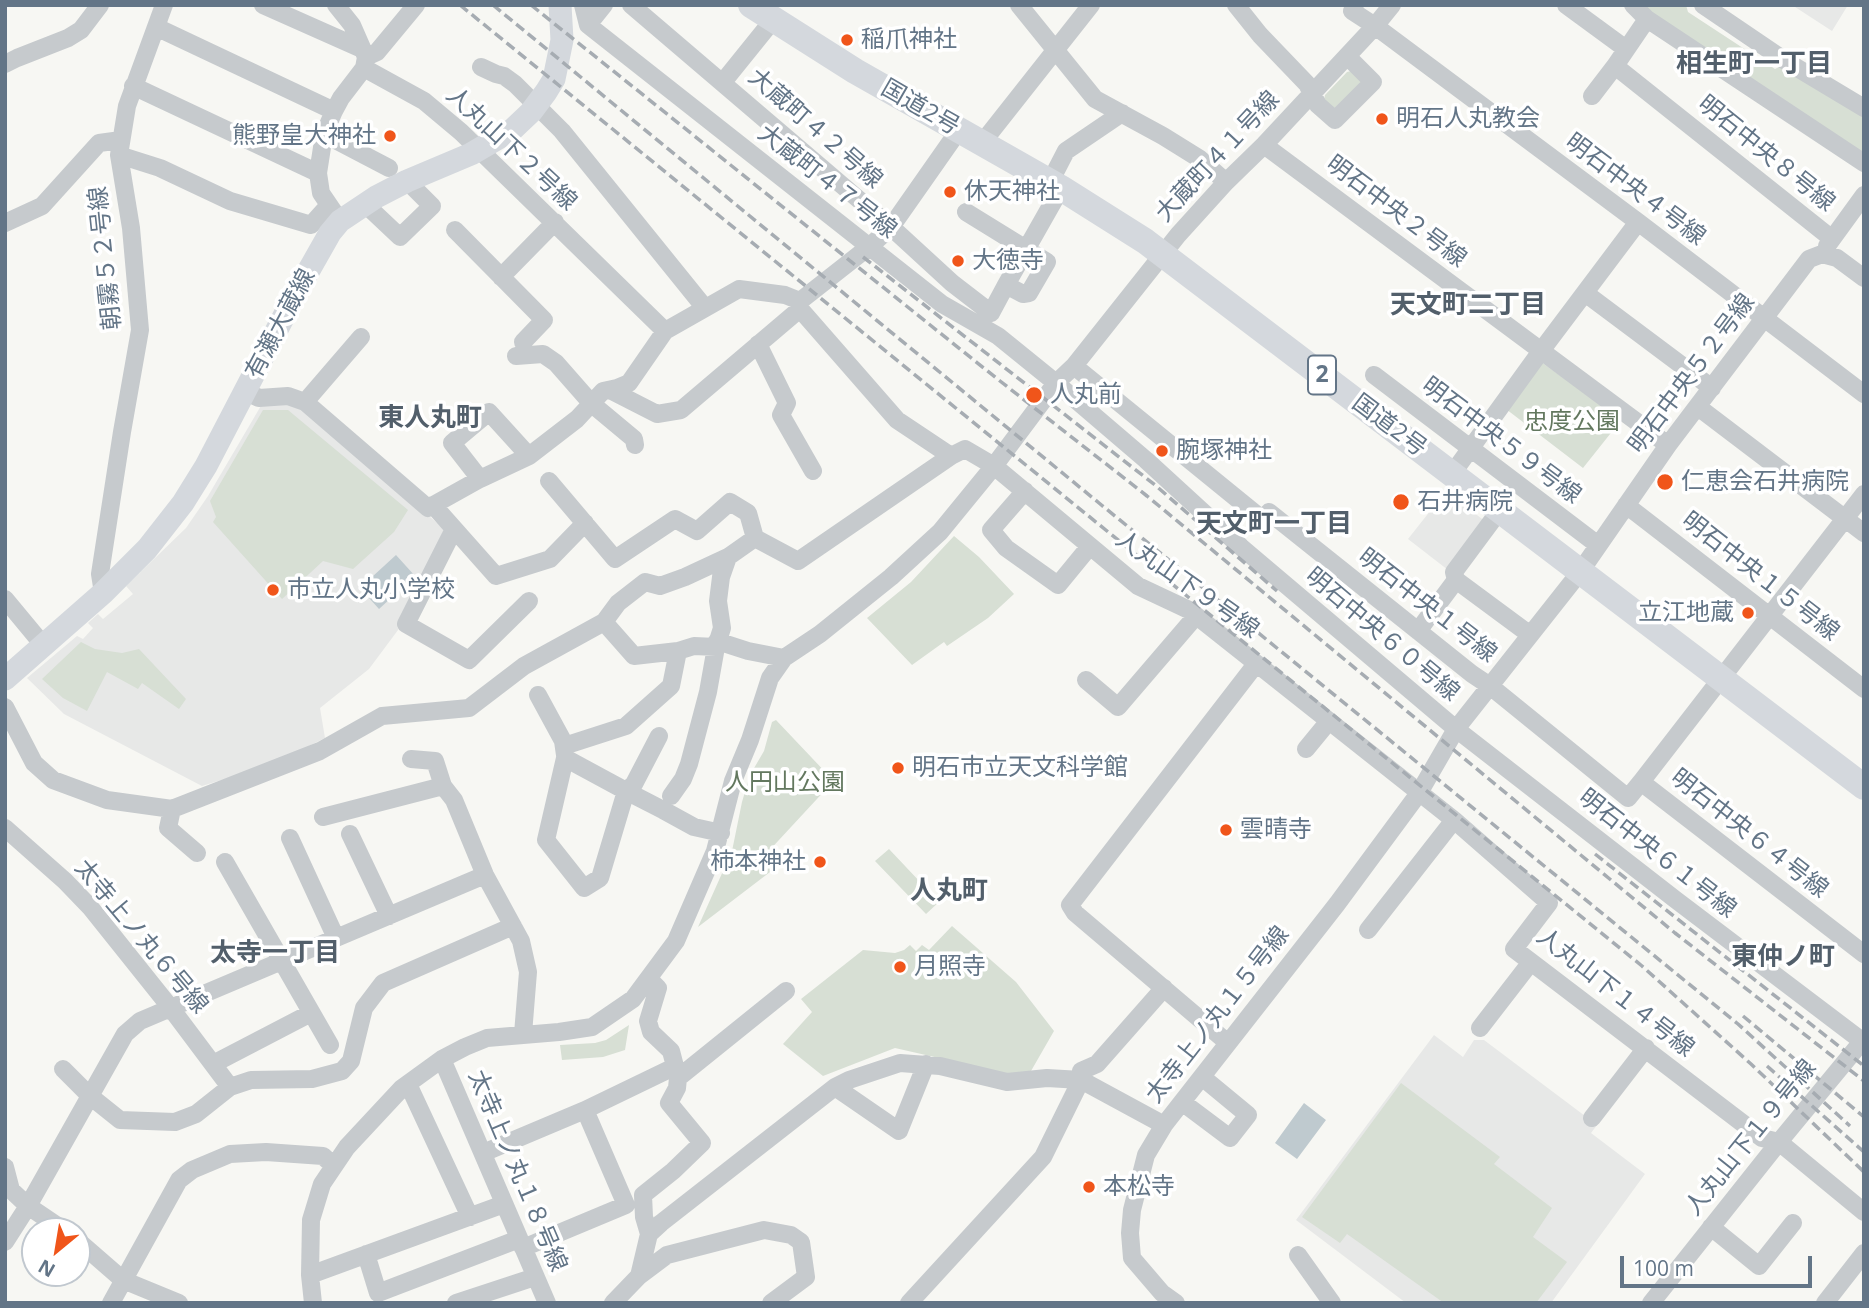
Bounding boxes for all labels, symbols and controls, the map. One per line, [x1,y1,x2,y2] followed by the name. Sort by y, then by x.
[861,26,957,54] place label: 稲爪神社
[839,32,855,48] marker: 稲爪神社
[1676,49,1832,81] district label: 相生町一丁目
[742,63,888,195] street label: 大蔵町４２号線
[876,74,964,142] street label: 国道2号
[440,81,582,217] street label: 人丸山下２号線
[1150,86,1286,228] street label: 大蔵町４１号線
[1692,90,1840,218] street label: 明石中央８号線
[1396,105,1540,133] place label: 明石人丸教会
[1374,111,1390,127] marker: 明石人丸教会
[752,119,902,245] street label: 大蔵町４７号線
[232,122,376,150] place label: 熊野皇大神社
[382,128,398,144] marker: 熊野皇大神社
[1559,128,1711,252] street label: 明石中央４号線
[1320,150,1472,274] street label: 明石中央２号線
[964,178,1060,206] place label: 休天神社
[942,184,958,200] marker: 休天神社
[84,185,128,331] street label: 朝霧５２号線
[972,247,1044,275] place label: 大徳寺
[950,253,966,269] marker: 大徳寺
[240,264,322,384] street label: 有瀬大蔵線
[1623,289,1761,459] street label: 明石中央５２号線
[1390,290,1546,322] district label: 天文町二丁目
[1308,356,1336,394] road number: 2
[1416,372,1586,510] street label: 明石中央５９号線
[1050,381,1122,409] place label: 人丸前
[1024,385,1044,405] marker: 人丸前
[1346,389,1432,463] street label: 国道2号
[378,403,482,435] district label: 東人丸町
[1524,408,1620,436] park label: 忠度公園
[1176,437,1272,465] place label: 腕塚神社
[1154,443,1170,459] marker: 腕塚神社
[1681,468,1849,496] place label: 仁恵会石井病院
[1655,472,1675,492] marker: 仁恵会石井病院
[1417,488,1513,516] place label: 石井病院
[1391,492,1411,512] marker: 石井病院
[1675,507,1845,647] street label: 明石中央１５号線
[1196,509,1352,541] district label: 天文町一丁目
[1110,525,1264,645] street label: 人丸山下９号線
[1352,543,1502,669] street label: 明石中央１号線
[1299,562,1465,708] street label: 明石中央６０号線
[287,576,455,604] place label: 市立人丸小学校
[265,582,281,598] marker: 市立人丸小学校
[1638,599,1734,627] place label: 立江地蔵
[1740,605,1756,621] marker: 立江地蔵
[912,754,1128,782] place label: 明石市立天文科学館
[890,760,906,776] marker: 明石市立天文科学館
[1664,764,1834,904] street label: 明石中央６４号線
[725,769,845,797] park label: 人円山公園
[1572,784,1742,924] street label: 明石中央６１号線
[1240,816,1312,844] place label: 雲晴寺
[1218,822,1234,838] marker: 雲晴寺
[710,848,806,876] place label: 柿本神社
[68,854,214,1020] street label: 太寺上ノ丸６号線
[812,854,828,870] marker: 柿本神社
[910,876,988,908] district label: 人丸町
[1140,921,1296,1109] street label: 太寺上ノ丸１５号線
[1530,923,1700,1063] street label: 人丸山下１４号線
[210,938,340,970] district label: 太寺一丁目
[1731,942,1835,974] district label: 東仲ノ町
[914,953,986,981] place label: 月照寺
[892,959,908,975] marker: 月照寺
[1679,1054,1823,1222] street label: 人丸山下１９号線
[462,1066,572,1276] street label: 太寺上ノ丸１８号線
[1103,1173,1175,1201] place label: 本松寺
[1081,1179,1097,1195] marker: 本松寺
[21,1217,91,1287] north arrow
[1624,1242,1816,1286] scale bar
[33,1253,60,1284] text: N
[1633,1254,1694,1282] text: 100 m

